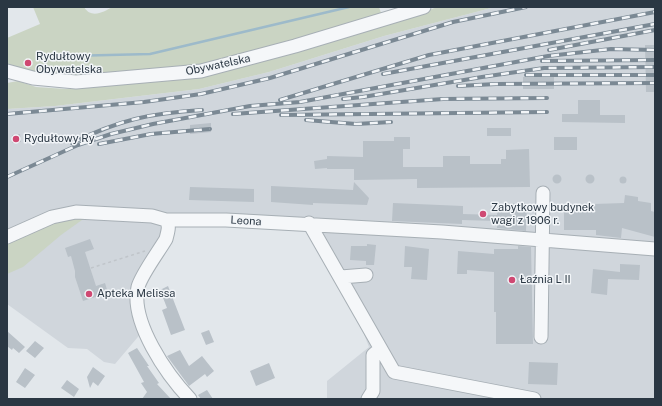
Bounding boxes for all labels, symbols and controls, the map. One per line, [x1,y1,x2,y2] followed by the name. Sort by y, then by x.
[36,50,102,76] place label: Rydułtowy Obywatelska
[184,52,252,78] street label: Obywatelska
[23,58,33,68] marker: Rydułtowy Obywatelska
[24,132,95,146] place label: Rydułtowy Ry
[11,134,21,144] marker: Rydułtowy Ry
[491,201,594,227] place label: Zabytkowy budynek wagi z 1906 r.
[478,209,488,219] marker: Zabytkowy budynek wagi z 1906 r.
[230,214,262,228] street label: Leona
[520,273,571,287] place label: Łaźnia L II
[507,275,517,285] marker: Łaźnia L II
[97,287,175,301] place label: Apteka Melissa
[84,289,94,299] marker: Apteka Melissa

